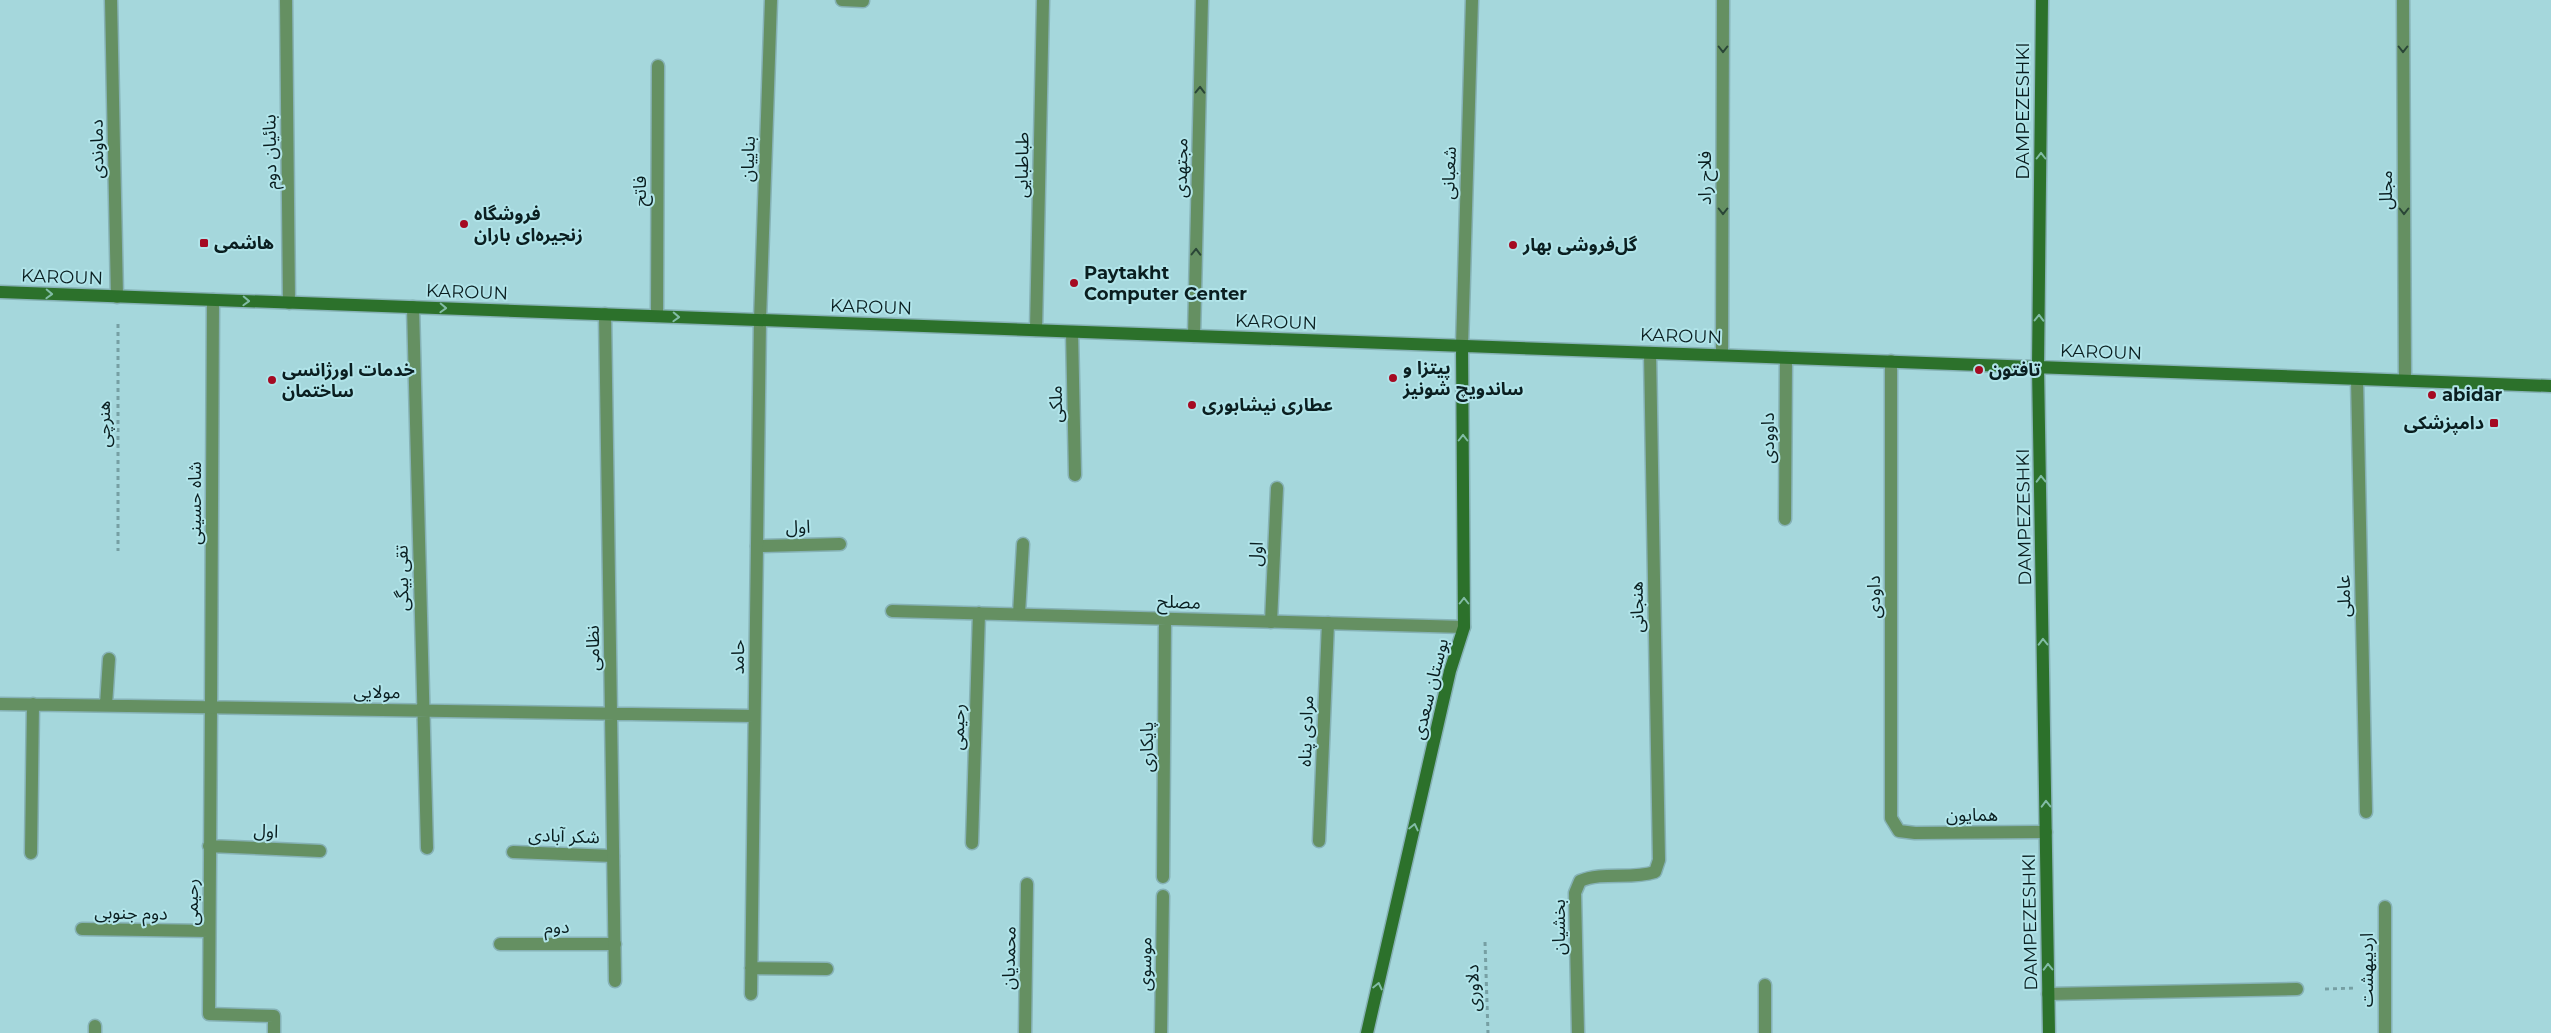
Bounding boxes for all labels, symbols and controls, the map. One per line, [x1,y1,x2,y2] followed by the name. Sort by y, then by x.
[2012,42,2034,180] street label: DAMPEZESHKI
[1718,45,1728,53] one-way arrow
[2398,45,2408,53] one-way arrow
[1194,86,1205,94] one-way arrow
[258,114,285,190] street label: بنائیان دوم
[85,119,109,179] street label: دماوندی
[1010,132,1034,198] street label: طباطبایی
[736,136,760,182] street label: بناییان
[1169,138,1193,198] street label: مجتهدی
[1437,146,1461,200] street label: شعبانی
[1694,151,1718,205] street label: فلاح راد
[2036,152,2046,160] one-way arrow
[2375,170,2397,210] street label: مجلل
[629,176,653,206] street label: فاتح
[474,203,583,246] place label: فروشگاه زنجیره‌ای باران
[1718,208,1728,215] one-way arrow
[2399,208,2409,215] one-way arrow
[458,218,470,230] marker: فروشگاه زنجیره‌ای باران
[214,232,274,254] place label: هاشمی
[1522,234,1638,256] place label: گل‌فروشی بهار
[198,237,210,249] marker: هاشمی
[1507,239,1519,251] marker: گل‌فروشی بهار
[1191,248,1201,256] one-way arrow
[1084,262,1247,305] place label: Paytakht Computer Center
[21,265,103,289] street label: KAROUN
[1068,277,1080,289] marker: Paytakht Computer Center
[426,280,508,304] street label: KAROUN
[45,289,53,299] one-way arrow
[830,295,912,319] street label: KAROUN
[242,296,250,306] one-way arrow
[440,303,448,314] one-way arrow
[1235,310,1317,334] street label: KAROUN
[672,312,680,322] one-way arrow
[2034,314,2045,322] one-way arrow
[1640,324,1722,348] street label: KAROUN
[2060,340,2142,364] street label: KAROUN
[1402,357,1524,402] place label: پیتزا و ساندویچ شونیز
[282,359,415,402] place label: خدمات اورژانسی ساختمان
[1989,359,2041,381] place label: تافتون
[1973,364,1985,376] marker: تافتون
[1387,372,1399,384] marker: پیتزا و ساندویچ شونیز
[266,374,278,386] marker: خدمات اورژانسی ساختمان
[2442,384,2503,406] place label: abidar
[1045,385,1067,423] street label: ملکی
[2426,389,2438,401] marker: abidar
[1202,394,1333,416] place label: عطاری نیشابوری
[1186,399,1198,411] marker: عطاری نیشابوری
[93,401,115,447] street label: هنرچی
[1757,412,1779,464] street label: داوودی
[2404,412,2484,435] place label: دامپزشکی
[2488,417,2500,429] marker: دامپزشکی
[1458,434,1468,442] one-way arrow
[2012,448,2036,586] street label: DAMPEZESHKI
[184,461,206,545] street label: شاه حسینی
[2036,475,2046,483] one-way arrow
[785,516,811,538] street label: اول
[1244,541,1268,567] street label: اول
[390,545,414,611] street label: تقی بیگی
[1863,575,1885,619] street label: داودی
[2333,575,2355,617] street label: عاملی
[1626,581,1648,633] street label: هنجانی
[1157,590,1201,616] street label: مصلح
[1459,597,1469,604] one-way arrow
[582,625,604,671] street label: نظامی
[1407,636,1453,742] street label: بوستان سعدی
[2038,638,2049,646] one-way arrow
[727,639,749,675] street label: حامد
[353,681,401,703] street label: مولایی
[1294,695,1318,767] street label: مرادی پناه
[946,703,970,751] street label: رحیمی
[1136,722,1158,772] street label: پایکاری
[2040,800,2051,808] one-way arrow
[1946,804,1998,826] street label: همایون
[253,819,279,843] street label: اول
[1408,823,1419,832] one-way arrow
[528,824,600,848] street label: شکر آبادی
[2018,853,2042,991] street label: DAMPEZESHKI
[181,879,203,925] street label: رحیمی
[1548,899,1570,955] street label: بخشیان
[94,901,168,928] street label: دوم جنوبی
[544,916,570,941] street label: دوم
[997,926,1021,990] street label: محمدیان
[2356,933,2378,1007] street label: اردیبهشت
[1134,937,1156,991] street label: موسوی
[2043,963,2053,970] one-way arrow
[1461,964,1485,1012] street label: دلاوری
[1372,981,1383,990] one-way arrow

